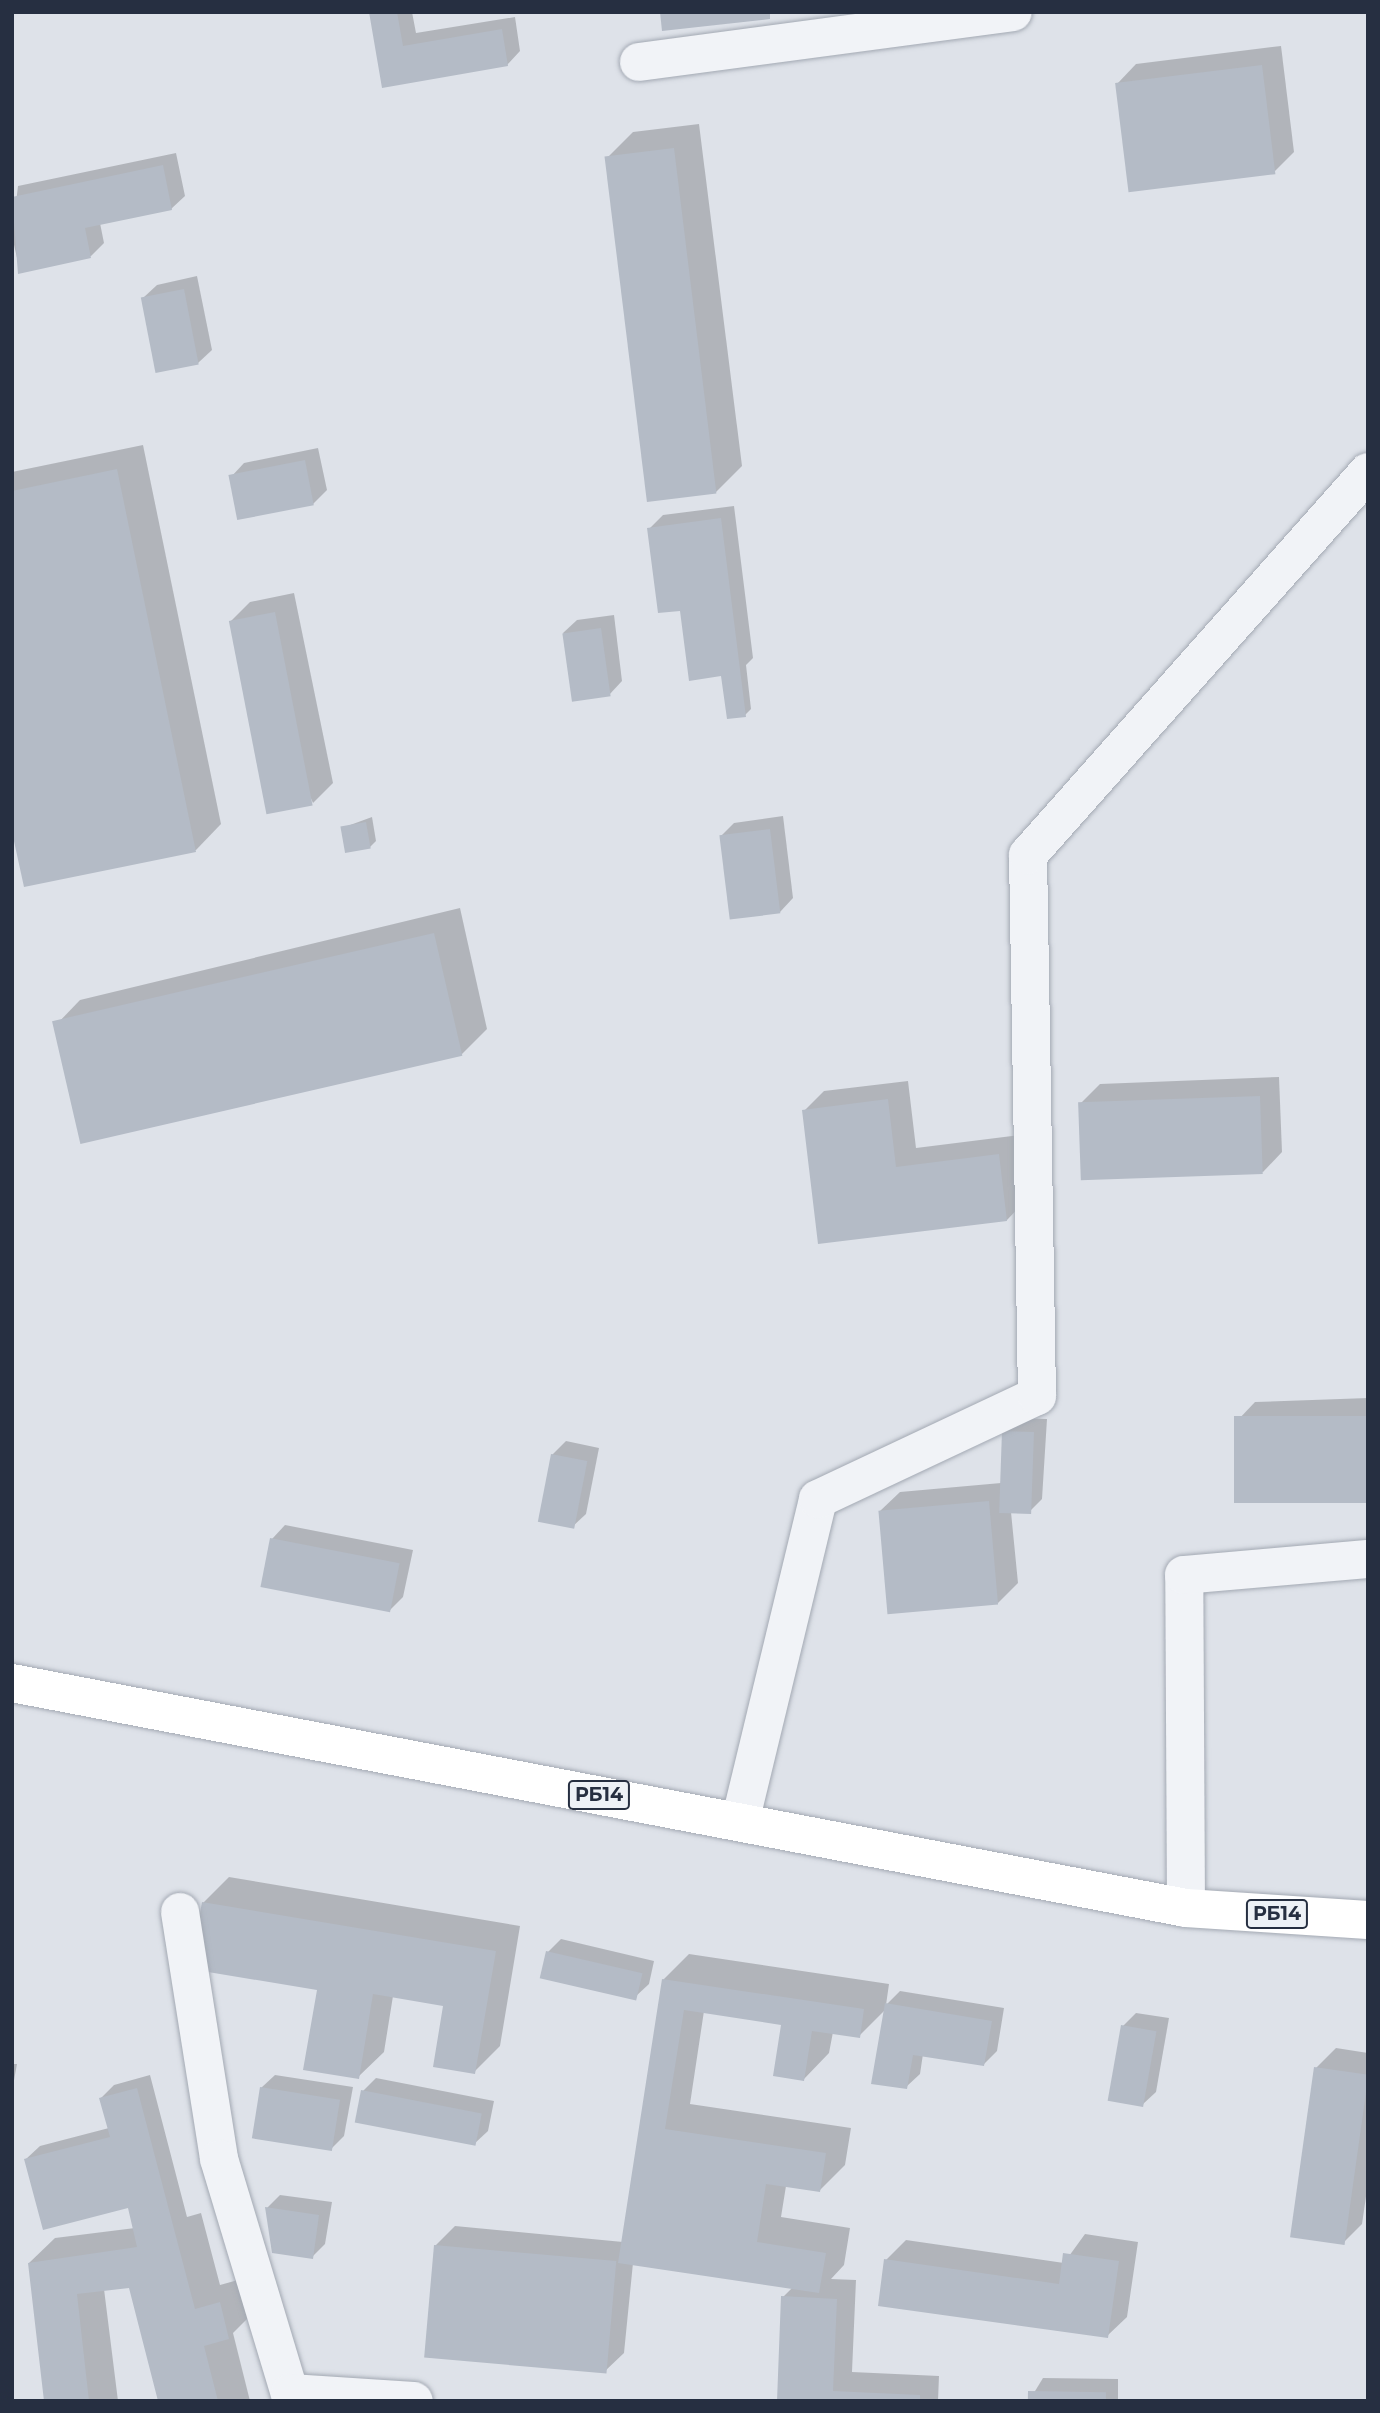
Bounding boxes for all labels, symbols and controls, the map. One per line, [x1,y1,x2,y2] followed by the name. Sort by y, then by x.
[568,1780,630,1811] road number: РБ14
[1246,1898,1308,1930] road number: РБ14

